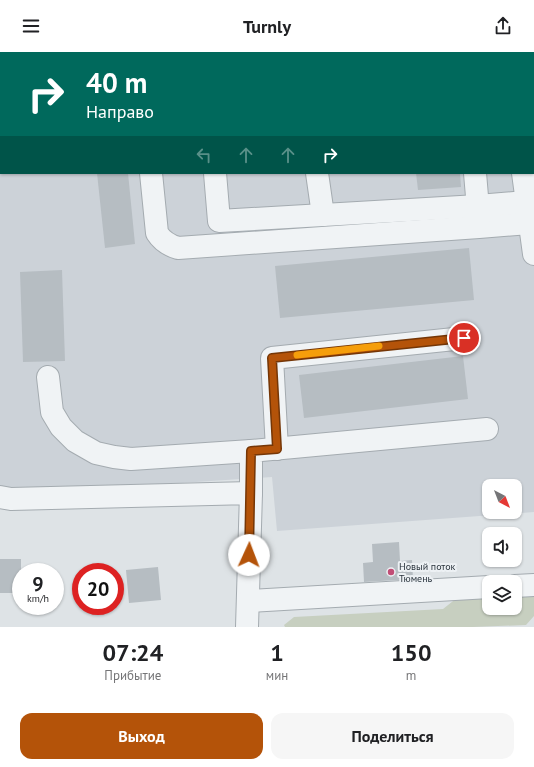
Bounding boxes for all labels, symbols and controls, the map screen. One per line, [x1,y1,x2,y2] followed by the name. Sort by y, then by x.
[20,15,42,37] icon: menu
[243,15,291,38] text: Turnly
[492,15,514,37] icon: share
[86,64,147,101] text: 40 m
[20,68,72,120] icon: right
[86,100,154,123] text: Направо
[193,144,215,166] icon: left
[235,144,257,166] icon: ahead
[277,144,299,166] icon: ahead
[319,144,341,166] icon: right
[447,321,481,355] pin
[453,327,475,349] icon: arrive
[482,479,522,519] north arrow
[482,479,522,615] map controls
[482,527,522,567] button: sound
[228,534,270,576] position arrow
[399,560,456,585] place label: Новый поток Тюмень
[72,563,124,615] speed limit sign: 20
[386,567,396,577] marker: Новый поток Тюмень
[32,571,44,597] text: 9
[482,575,522,615] button: layers
[27,592,49,605] text: km/h
[102,637,163,668] text: 07:24
[270,637,284,668] text: 1
[391,637,432,668] text: 150
[104,667,161,684] text: Прибытие
[266,667,288,684] text: мин
[406,667,416,684] text: m
[20,713,263,759] button: Выход
[271,713,514,759] button: Поделиться

